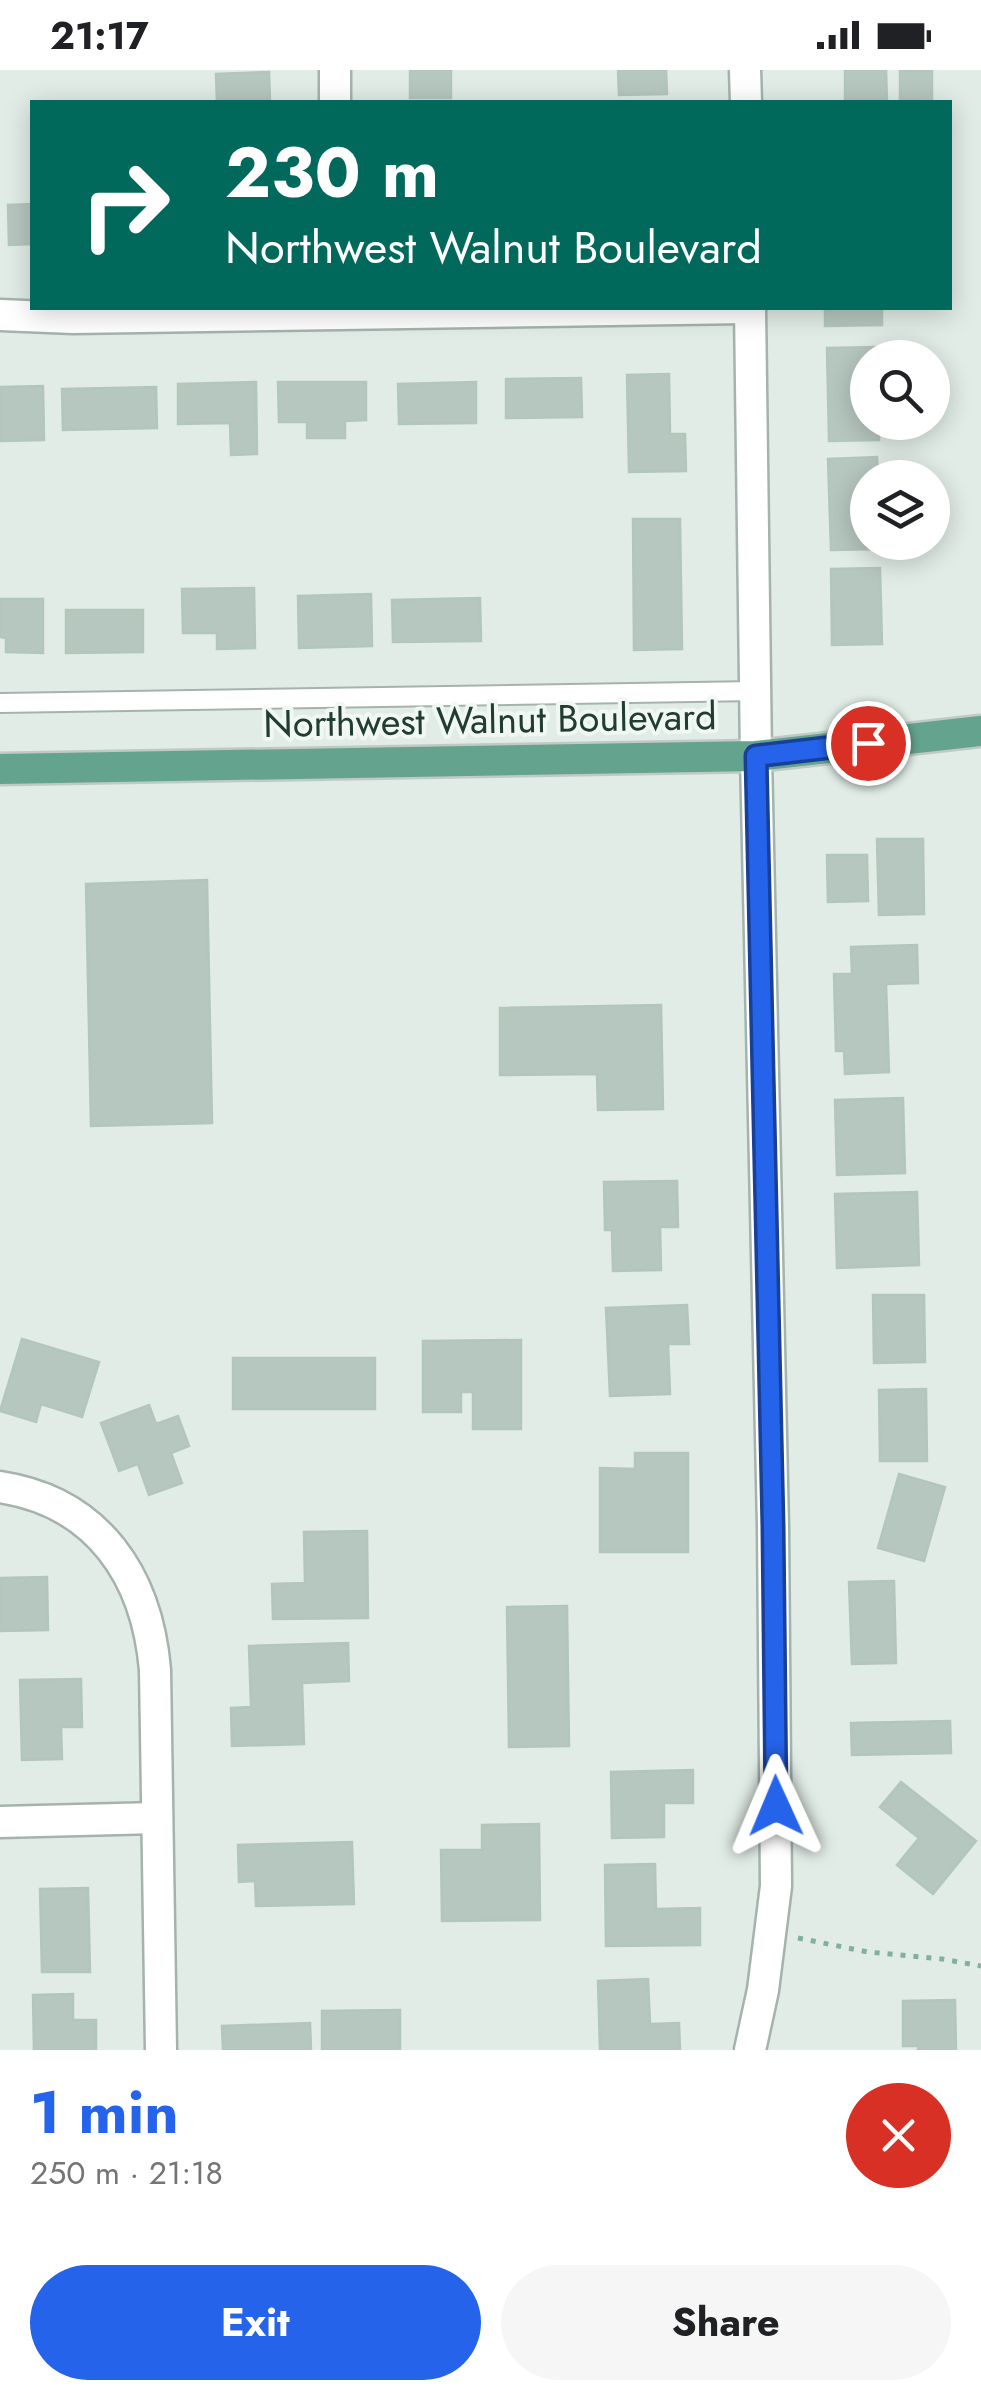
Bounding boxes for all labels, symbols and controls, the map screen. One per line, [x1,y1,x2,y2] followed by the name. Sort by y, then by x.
[50,8,149,63] text: 21:17
[225,122,439,223] text: 230 m
[60,140,190,270] icon: right
[225,215,762,280] text: Northwest Walnut Boulevard
[850,340,950,560] map controls
[850,340,950,440] button: search
[850,460,950,560] button: layers
[263,688,717,751] street label: Northwest Walnut Boulevard
[826,701,911,786] pin
[841,716,896,771] icon: arrive
[724,1754,828,1858] position arrow
[30,2069,179,2156] text: 1 min
[846,2083,951,2188] button: close
[30,2150,223,2196] text: 250 m · 21:18
[30,2265,481,2380] button: Exit
[501,2265,951,2380] button: Share

